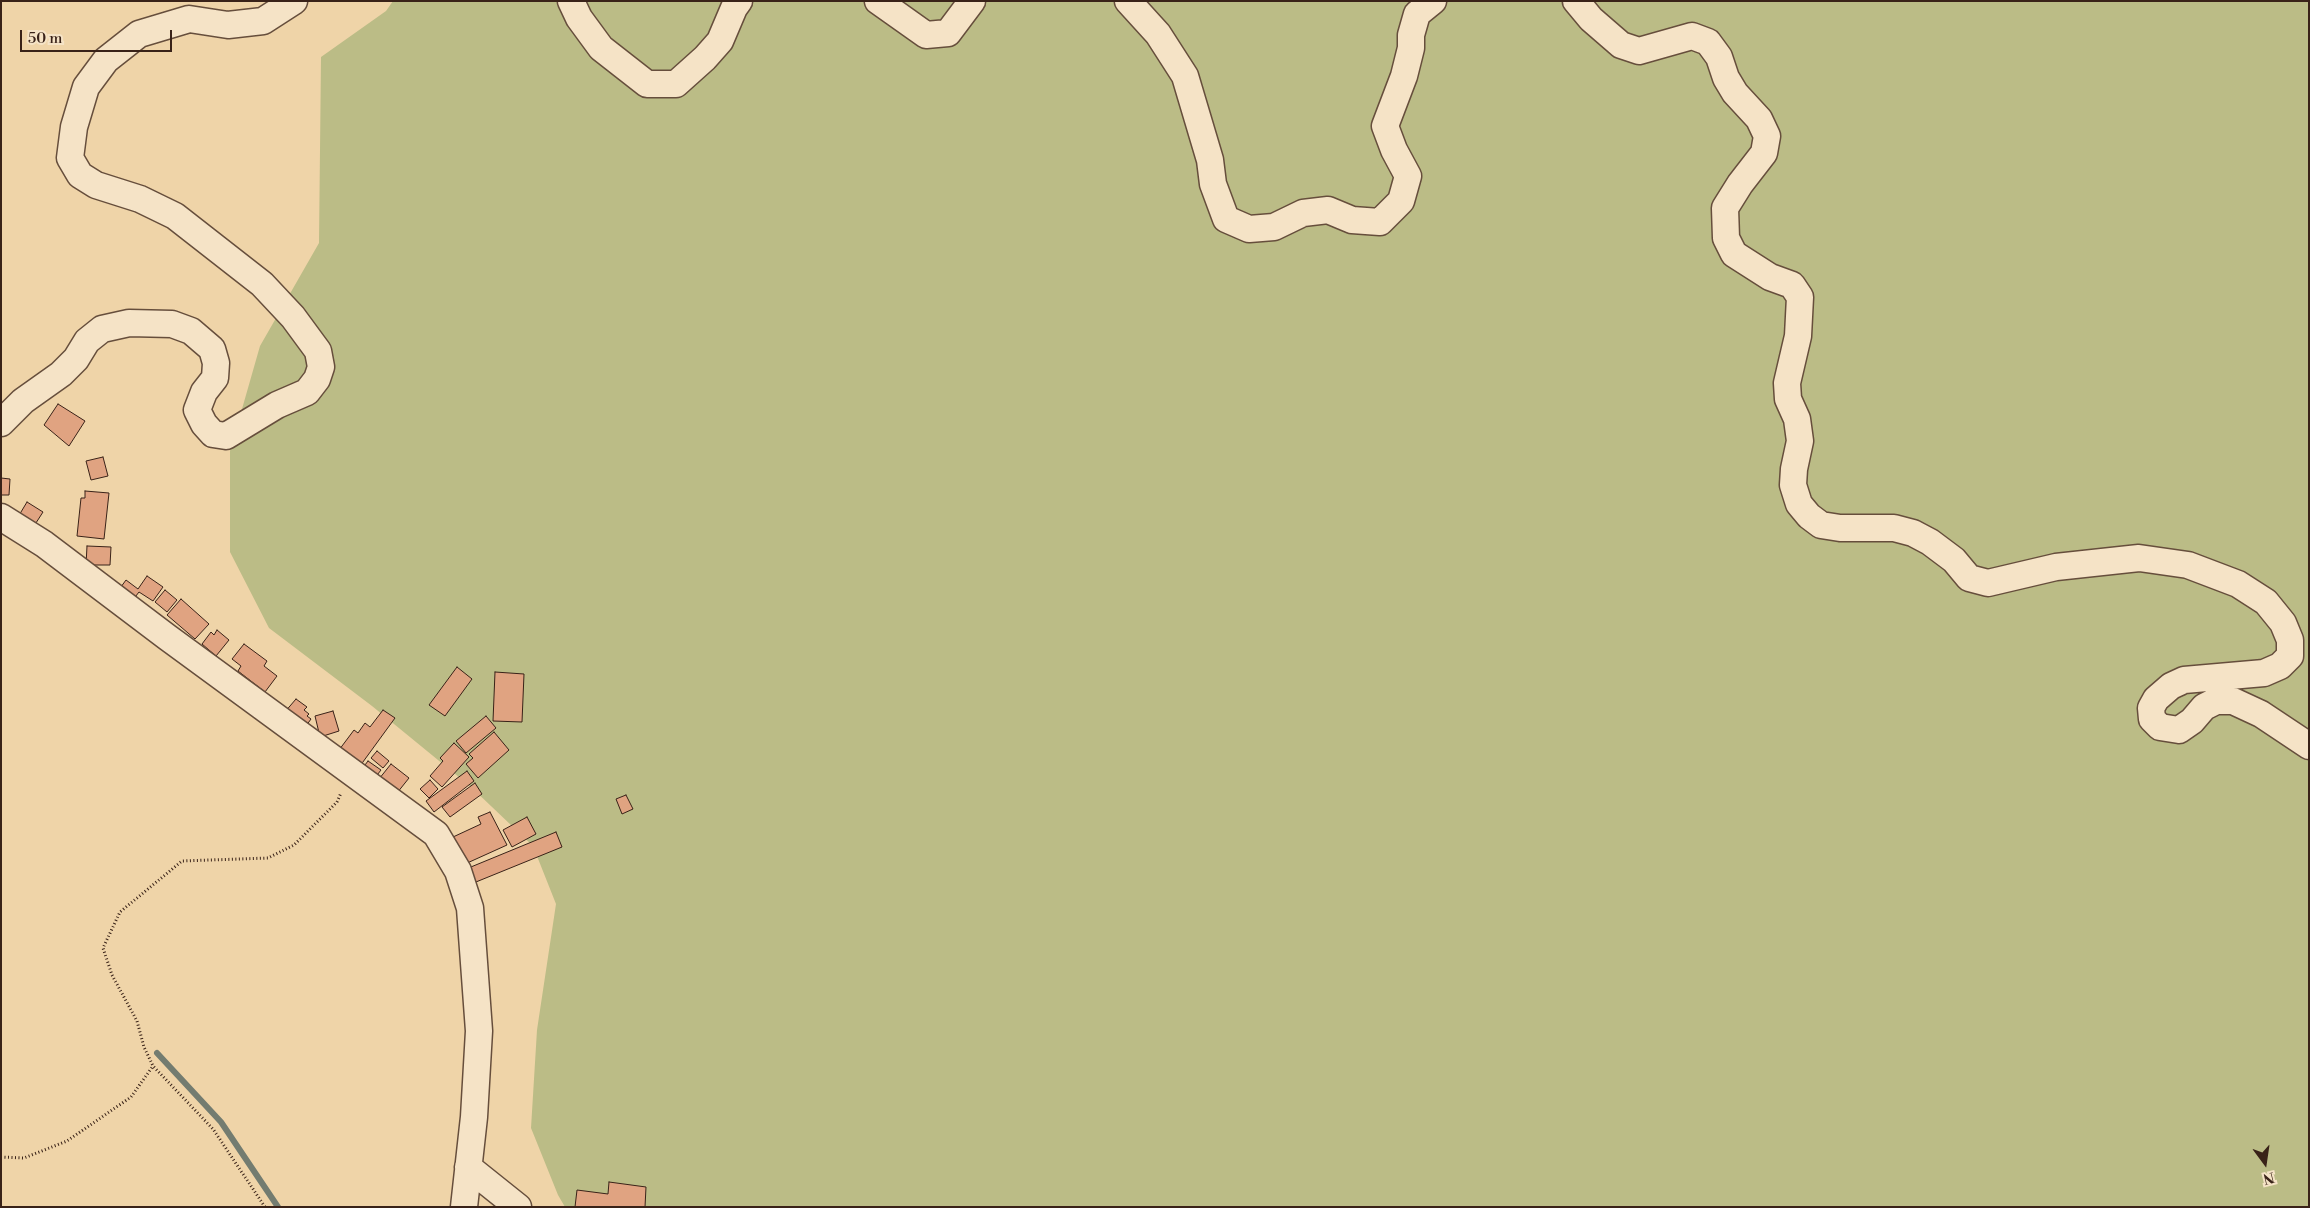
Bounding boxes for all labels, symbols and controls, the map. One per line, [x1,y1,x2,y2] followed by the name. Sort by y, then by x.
[22,20,175,52] scale bar
[28,29,62,48] text: 50 m
[2240,1138,2290,1188] north arrow
[2261,1167,2276,1188] text: N

